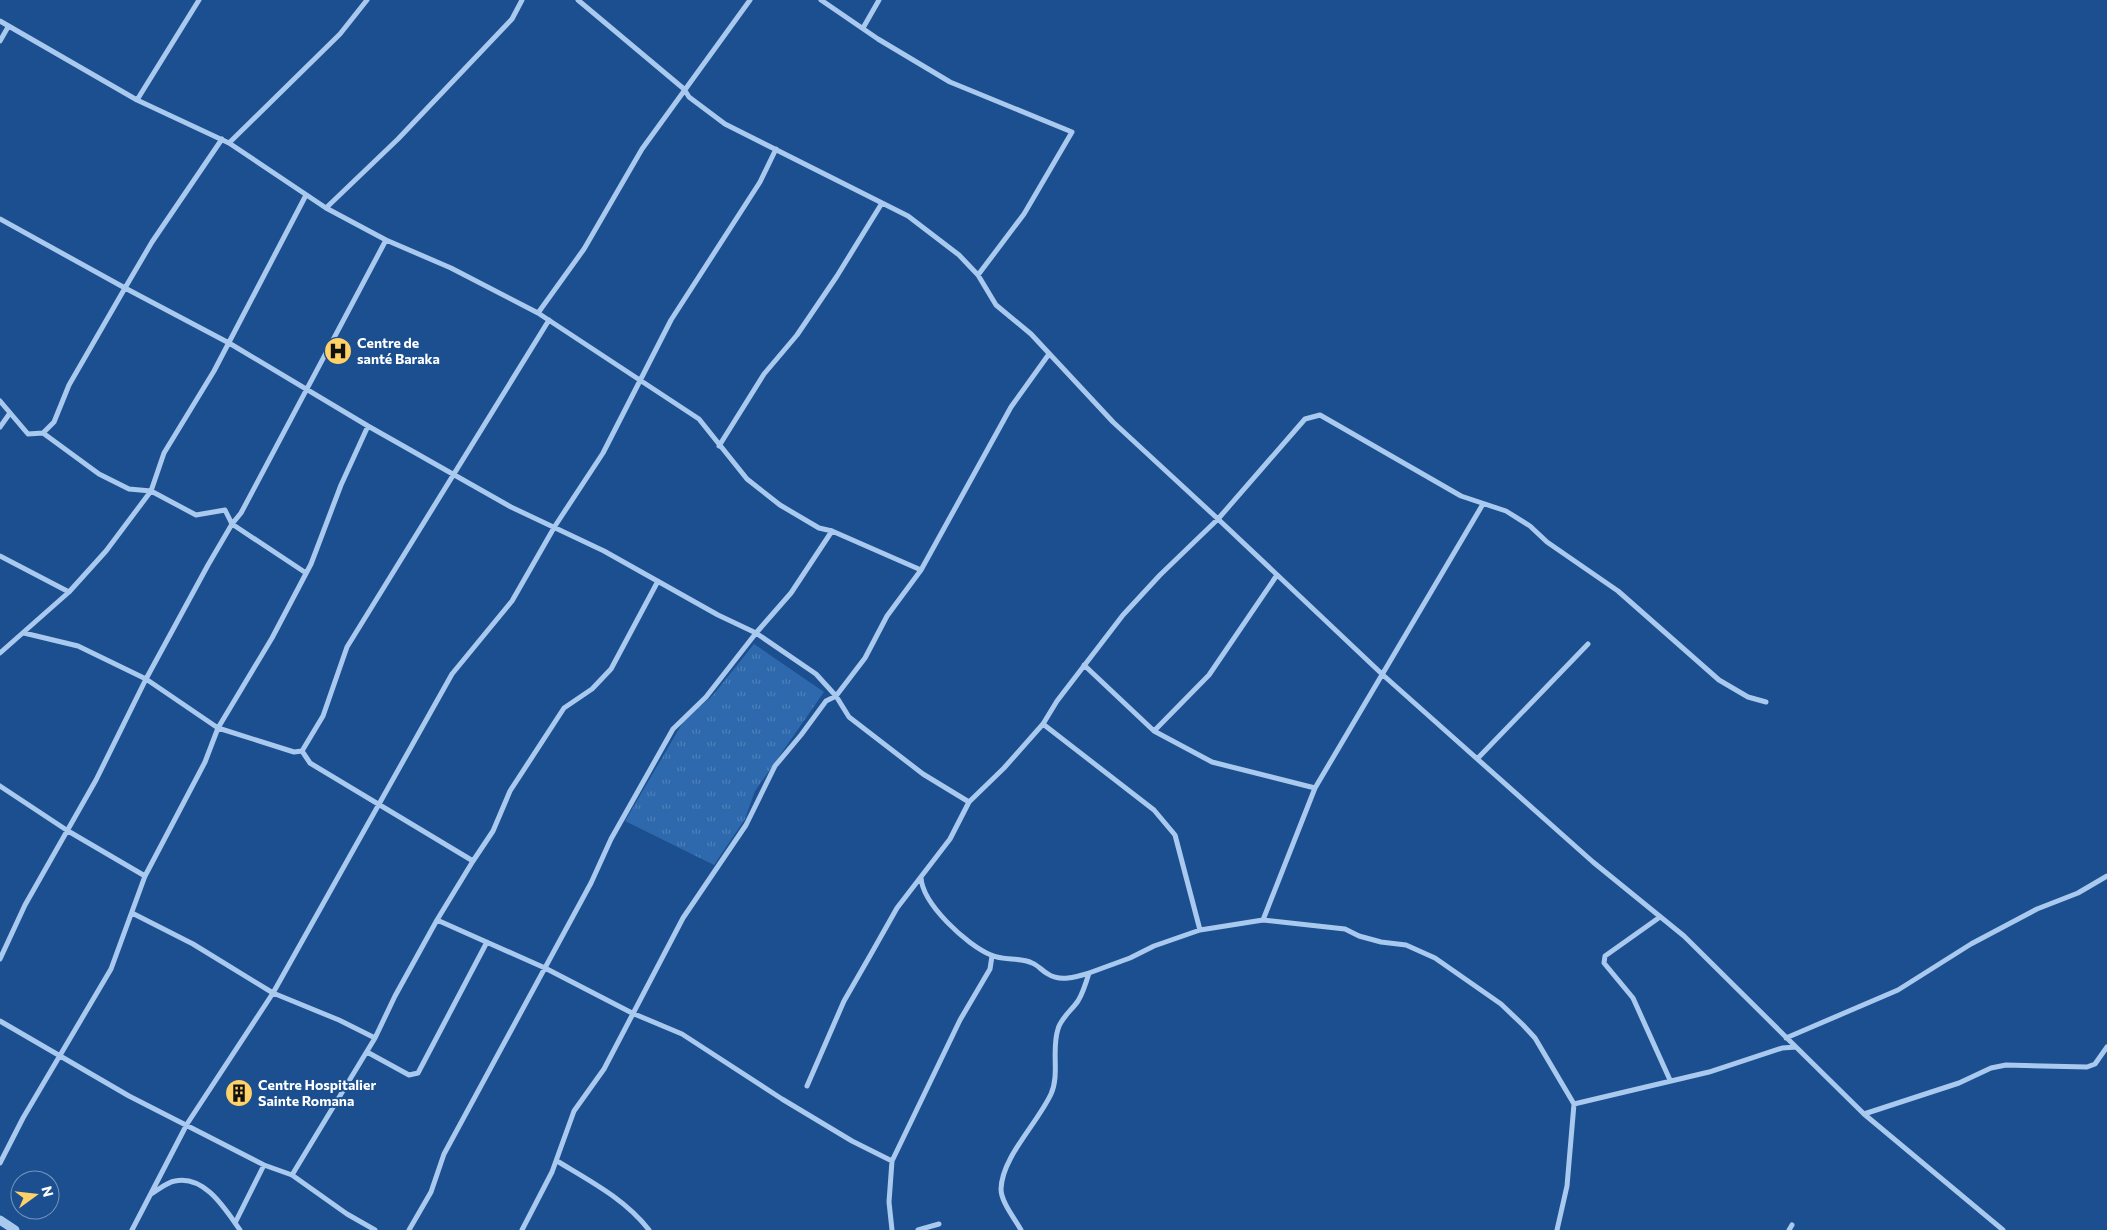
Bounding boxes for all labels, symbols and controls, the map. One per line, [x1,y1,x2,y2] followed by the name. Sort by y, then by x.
[357,334,440,367] place label: Centre de santé Baraka
[323,336,353,366] hospital icon: Centre de santé Baraka
[258,1076,376,1109] place label: Centre Hospitalier Sainte Romana
[224,1078,254,1108] building icon: Centre Hospitalier Sainte Romana
[10,1170,60,1220] north arrow
[38,1184,58,1199] text: N

